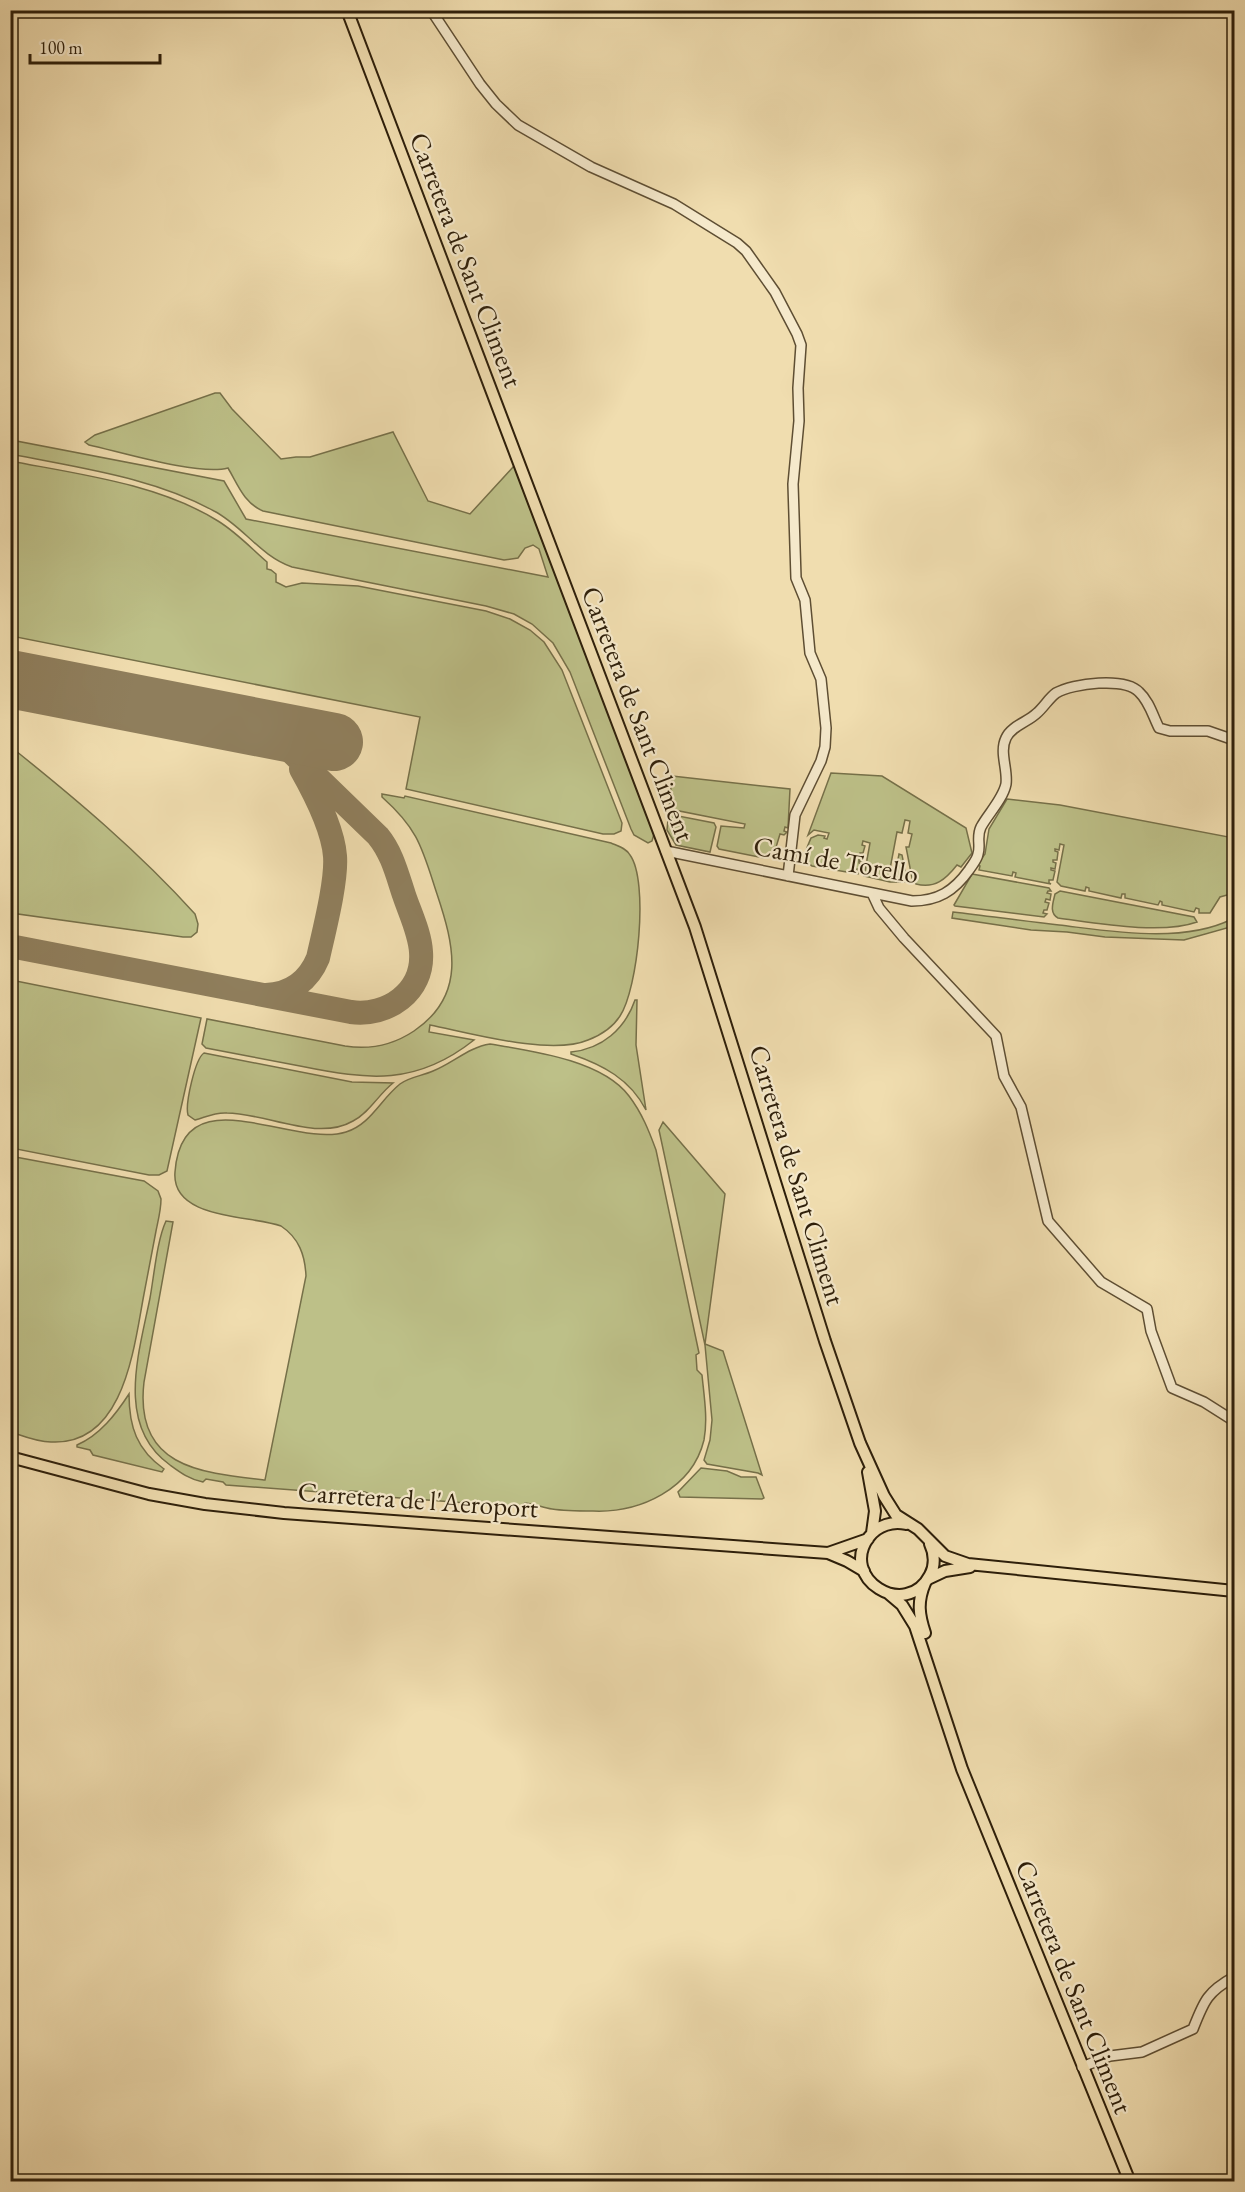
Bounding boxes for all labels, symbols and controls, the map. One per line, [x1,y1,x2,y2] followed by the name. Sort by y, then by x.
[30,27,160,65] scale bar
[39,36,83,59] text: 100 m
[402,127,531,393] street label: Carretera de Sant Climent
[574,581,703,847] street label: Carretera de Sant Climent
[751,828,921,891] street label: Camí de Torello
[741,1040,854,1310] street label: Carretera de Sant Climent
[297,1474,540,1525] street label: Carretera de l'Aeroport
[1008,1855,1142,2119] street label: Carretera de Sant Climent

